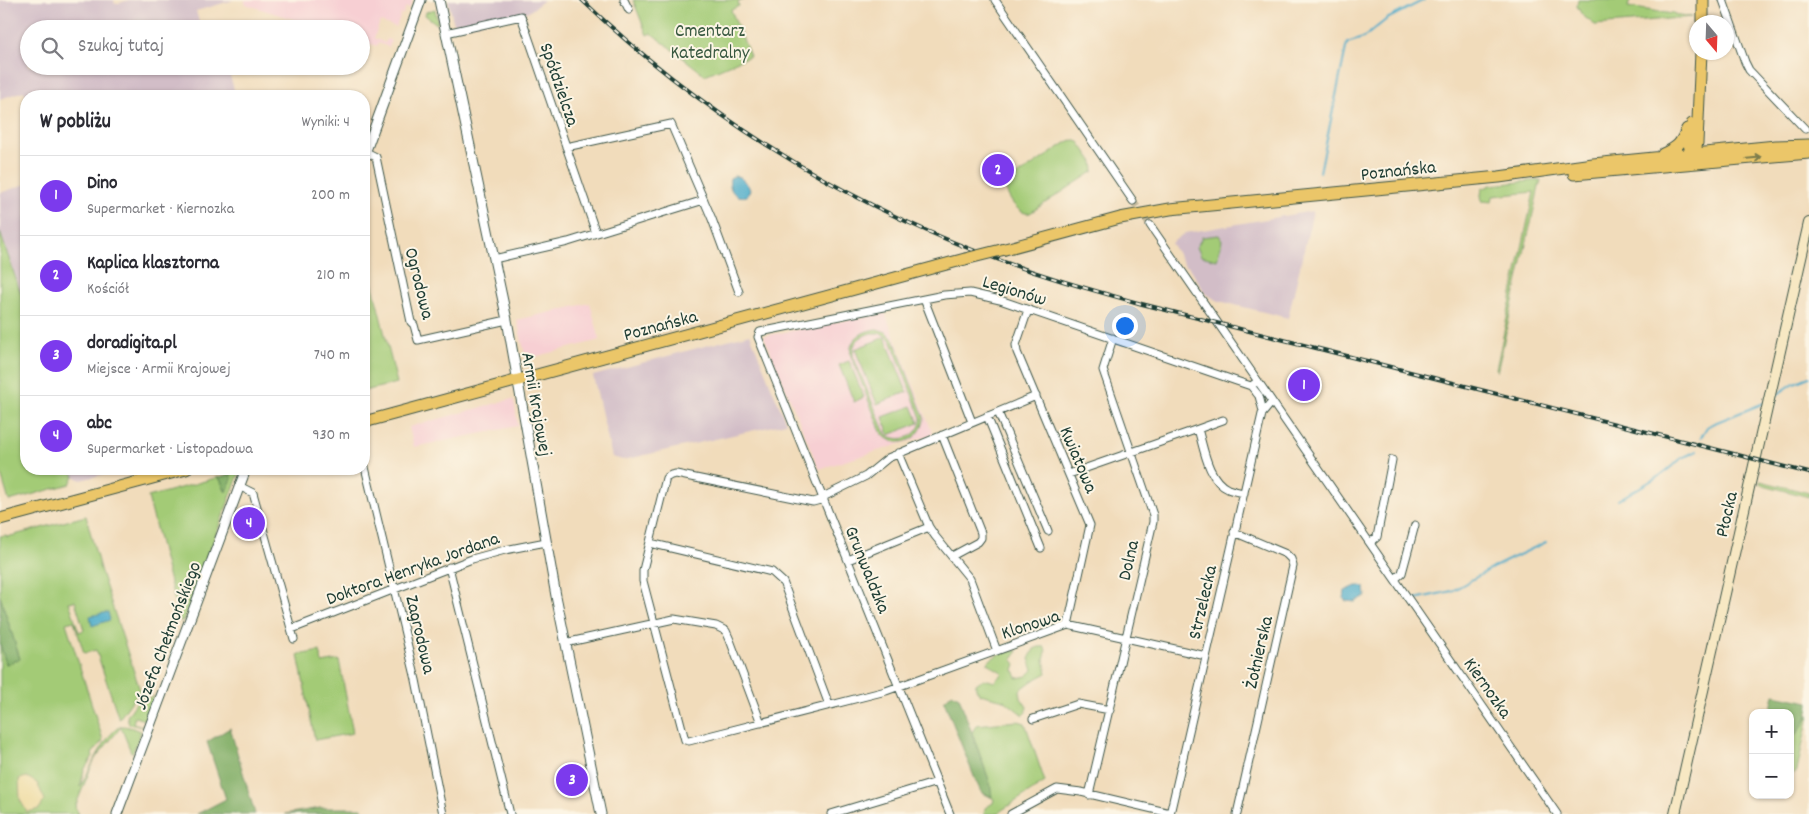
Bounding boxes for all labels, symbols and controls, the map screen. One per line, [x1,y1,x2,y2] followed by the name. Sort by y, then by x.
[1689,15,1734,60] north arrow
[671,19,750,68] park label: Cmentarz Katedralny
[20,20,370,75] search box
[38,34,66,62] icon: search
[78,34,164,61] text: Szukaj tutaj
[531,40,585,132] street label: Spółdzielcza
[40,108,111,138] text: W pobliżu
[302,111,350,134] text: Wyniki: 4
[982,151,1014,189] pin: 2
[1745,154,1761,163] one-way arrow
[1359,155,1438,190] street label: Poznańska
[87,171,118,198] text: Dino
[54,184,58,207] text: 1
[311,184,350,207] text: 200 m
[87,198,234,221] text: Supermarket · Kiernozka
[396,245,440,324] street label: Ogrodowa
[87,251,219,278] text: Kaplica klasztorna
[53,264,60,287] text: 2
[316,264,350,287] text: 210 m
[979,270,1049,315] street label: Legionów
[87,278,129,301] text: Kościół
[621,304,702,350] street label: Poznańska
[1112,313,1138,339] your location
[87,331,177,358] text: doradigita.pl
[52,344,60,367] text: 3
[314,344,350,367] text: 740 m
[512,350,557,459] street label: Armii Krajowej
[87,358,231,381] text: Miejsce · Armii Krajowej
[1288,366,1320,404] pin: 1
[87,411,112,438] text: abc
[1051,423,1103,499] street label: Kwiatowa
[53,424,59,447] text: 4
[312,424,350,447] text: 930 m
[87,438,253,461] text: Supermarket · Listopadowa
[1710,488,1747,540] street label: Płocka
[233,504,265,542] pin: 4
[836,523,896,619] street label: Grunwaldzka
[323,526,505,614] street label: Doktora Henryka Jordana
[1113,537,1148,584] street label: Dolna
[129,558,210,714] street label: Józefa Chełmońskiego
[1183,562,1226,642] street label: Strzelecka
[396,593,441,678] street label: Zagrodowa
[998,604,1065,648] street label: Klonowa
[1239,613,1282,692] street label: Żołnierska
[1455,653,1518,726] street label: Kiernozka
[1749,709,1794,799] map controls
[1749,709,1794,754] button: +
[1749,754,1794,799] button: −
[556,761,588,799] pin: 3

